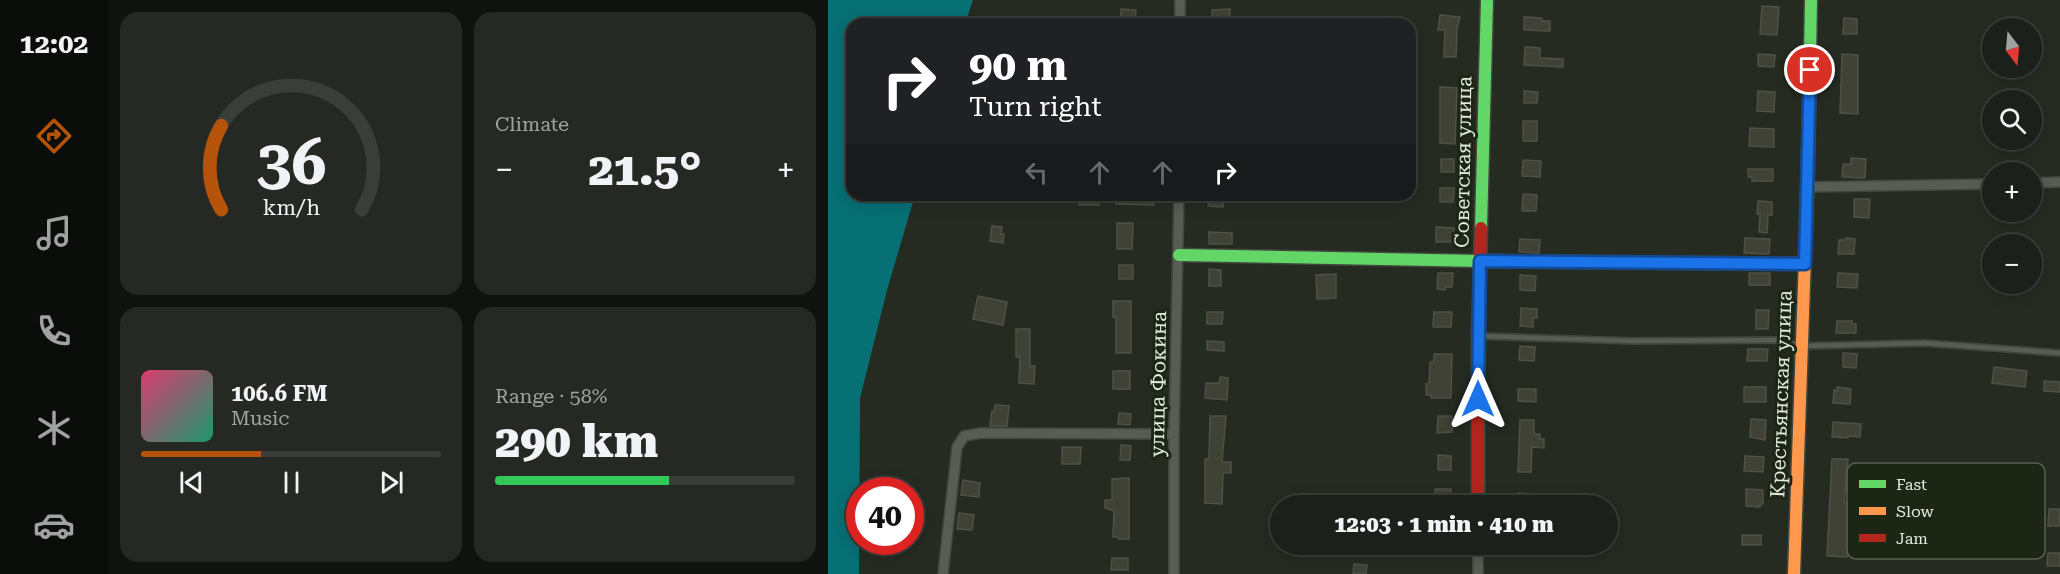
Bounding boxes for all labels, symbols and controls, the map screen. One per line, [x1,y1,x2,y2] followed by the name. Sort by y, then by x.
[1982,18,2042,78] north arrow
[1982,18,2042,294] map controls
[20,28,88,60] text: 12:02
[969,41,1067,90] text: 90 m
[870,42,948,120] icon: right
[1784,44,1835,95] pin
[1793,53,1826,86] icon: arrive
[1450,76,1476,248] street label: Советская улица
[1982,90,2042,150] button: search
[969,91,1102,123] text: Turn right
[495,112,569,136] text: Climate
[33,115,75,157] icon: directions
[256,126,326,199] text: 36
[588,143,702,196] text: 21.5°
[495,150,513,189] text: −
[777,150,795,189] text: +
[1020,156,1053,189] icon: left
[1083,156,1116,189] icon: ahead
[1146,156,1179,189] icon: ahead
[1209,156,1242,189] icon: right
[1982,162,2042,222] button: +
[262,196,320,221] text: km/h
[33,212,75,254] icon: music
[1982,234,2042,294] button: −
[1765,290,1797,498] street label: Крестьянская улица
[33,310,75,352] icon: phone
[1145,311,1171,457] street label: улица Фокина
[1446,367,1510,431] position arrow
[231,381,328,406] text: 106.6 FM
[495,384,607,408] text: Range · 58%
[231,406,290,430] text: Music
[33,407,75,449] icon: climate
[495,415,658,468] text: 290 km
[1847,463,2045,559] legend
[175,466,208,499] icon: previous
[275,466,308,499] icon: pause
[375,466,408,499] icon: next
[1896,475,1927,494] text: Fast
[846,477,924,555] speed limit sign: 40
[1896,502,1934,521] text: Slow
[33,504,75,546] icon: car
[1334,512,1554,537] text: 12:03 · 1 min · 410 m
[1896,529,1928,548] text: Jam

